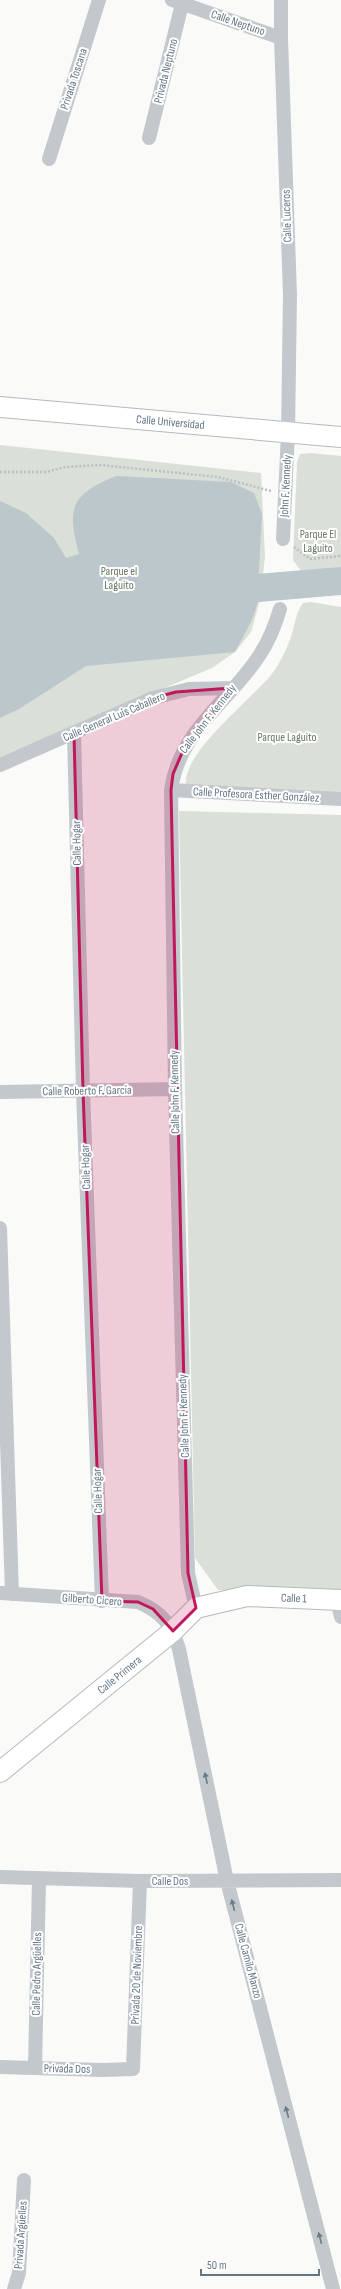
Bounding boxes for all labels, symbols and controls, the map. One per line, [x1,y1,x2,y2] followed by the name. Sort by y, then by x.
[209,7,267,39] street label: Calle Neptuno
[151,37,181,105] street label: Privada Neptuno
[57,46,91,112] street label: Privada Toscana
[279,189,295,243] street label: Calle Luceros
[135,412,205,432] street label: Calle Universidad
[277,454,295,518] street label: John F. Kennedy
[300,527,336,556] park label: Parque El Laguito
[101,564,137,593] park label: Parque el Laguito
[176,681,240,757] street label: Calle John F. Kennedy
[61,689,167,745] street label: Calle General Luis Caballero
[257,730,317,745] park label: Parque Laguito
[192,784,320,806] street label: Calle Profesora Esther González
[69,820,85,866] street label: Calle Hogar
[167,1050,183,1134] street label: Calle John F. Kennedy
[42,1083,132,1099] street label: Calle Roberto F. García
[78,1144,94,1190] street label: Calle Hogar
[175,1374,193,1458] street label: Calle John F. Kennedy
[90,1468,106,1514] street label: Calle Hogar
[61,1590,123,1610] street label: Gilberto Cicero
[281,1590,308,1606] street label: Calle 1
[94,1652,145,1697] street label: Calle Primera
[202,1772,208,1784] one-way arrow
[152,1874,188,1889] street label: Calle Dos
[230,1899,236,1911] one-way arrow
[231,1922,265,2000] street label: Calle Camilo Manzo
[128,1925,146,2025] street label: Privada 20 de Noviembre
[29,1932,45,2016] street label: Calle Pedro Argüelles
[44,2061,90,2077] street label: Privada Dos
[284,2106,290,2118] one-way arrow
[11,2201,31,2269] street label: Privada Argüelles
[317,2231,323,2243] one-way arrow
[201,2251,319,2277] scale bar
[207,2258,227,2273] text: 50 m

